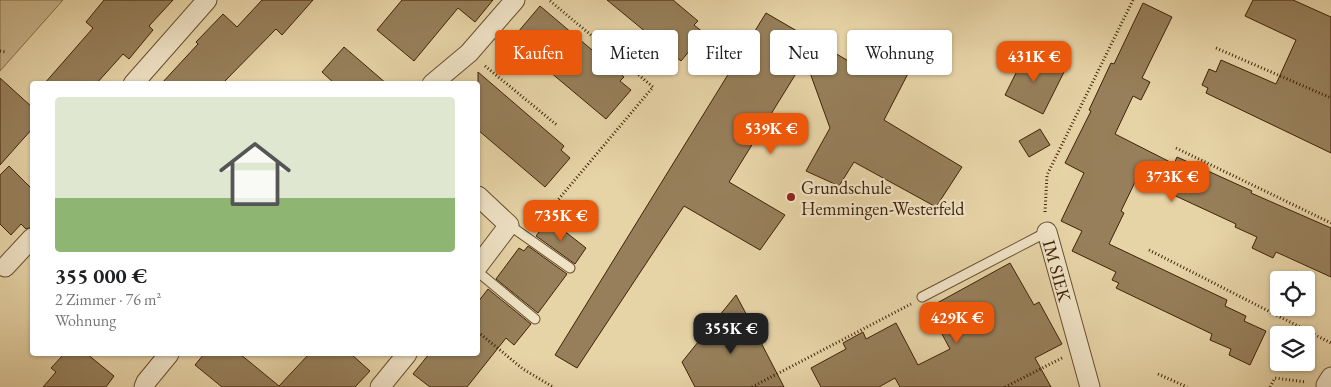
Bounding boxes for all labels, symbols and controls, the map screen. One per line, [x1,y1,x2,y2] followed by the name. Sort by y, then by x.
[495,30,582,75] chip: Kaufen
[592,30,678,75] chip: Mieten
[688,30,760,75] chip: Filter
[770,30,837,75] chip: Neu
[847,30,952,75] chip: Wohnung
[993,41,1075,83] pin: 431K €
[1007,46,1061,67] text: 431K €
[730,112,812,155] pin: 539K €
[744,118,798,139] text: 539K €
[210,129,300,219] icon: home
[1131,160,1213,203] pin: 373K €
[1145,166,1199,187] text: 373K €
[801,176,965,220] place label: Grundschule Hemmingen-Westerfeld
[785,191,797,203] marker: Grundschule Hemmingen-Westerfeld
[520,200,602,242] pin: 735K €
[534,205,588,226] text: 735K €
[1038,237,1077,305] street label: IM SIEK
[55,262,147,289] text: 355 000 €
[1270,271,1315,371] map controls
[1270,271,1315,316] button: locate
[55,289,161,310] text: 2 Zimmer · 76 m²
[916,302,998,344] pin: 429K €
[930,307,984,328] text: 429K €
[55,310,116,331] text: Wohnung
[690,312,772,355] pin: 355K €
[704,318,758,339] text: 355K €
[1270,326,1315,371] button: layers

